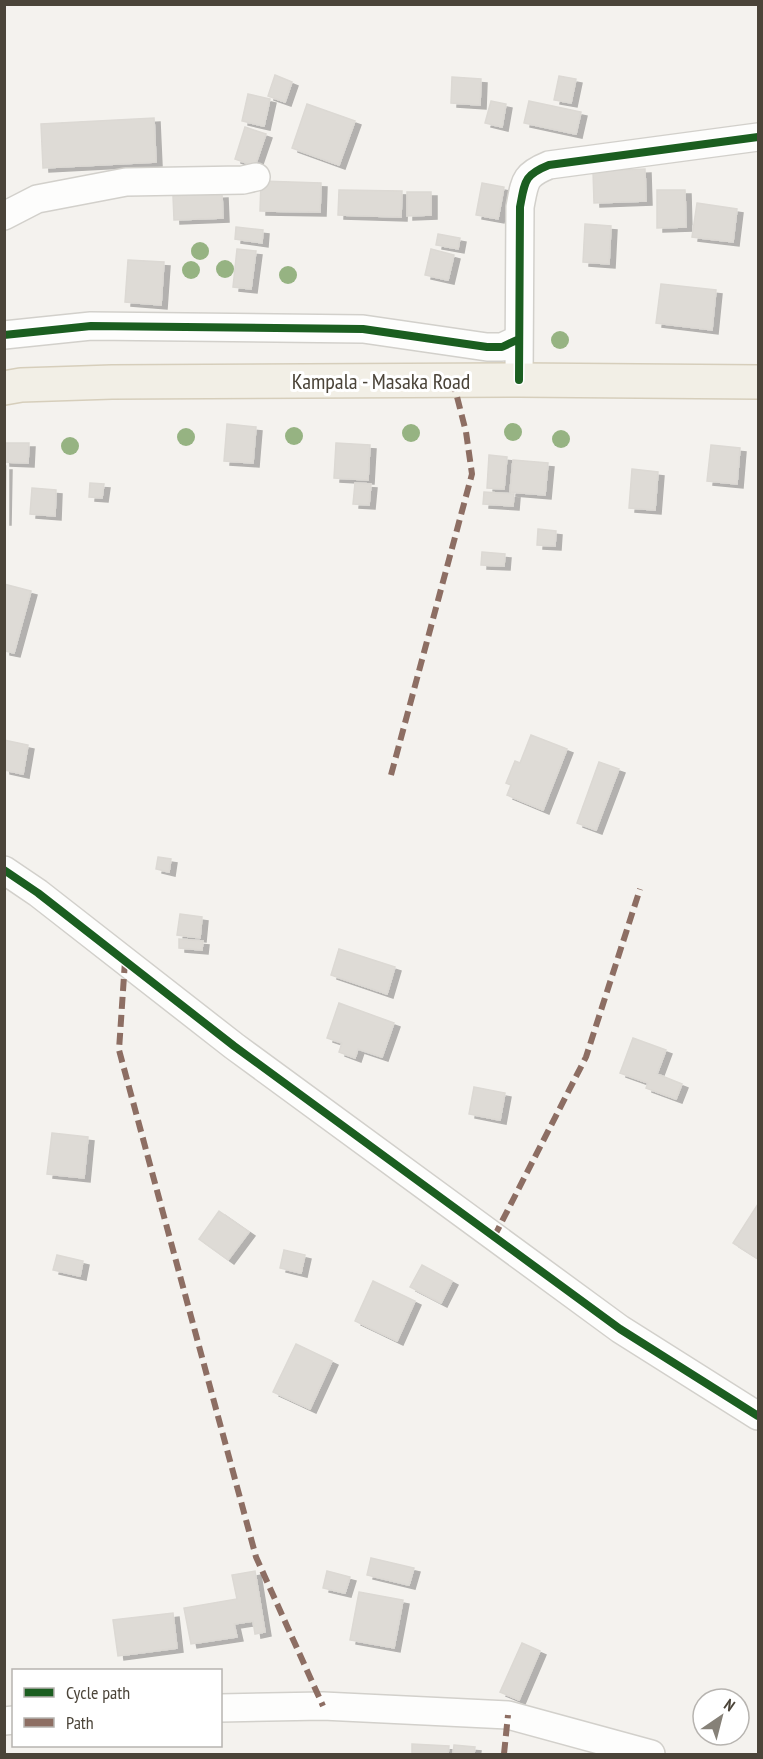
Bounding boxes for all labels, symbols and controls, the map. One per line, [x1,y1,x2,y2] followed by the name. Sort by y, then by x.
[292,367,470,395] street label: Kampala - Masaka Road
[12,1669,222,1747] legend
[66,1681,130,1704] text: Cycle path
[691,1687,751,1747] north arrow
[720,1694,739,1715] text: N
[66,1711,94,1734] text: Path

